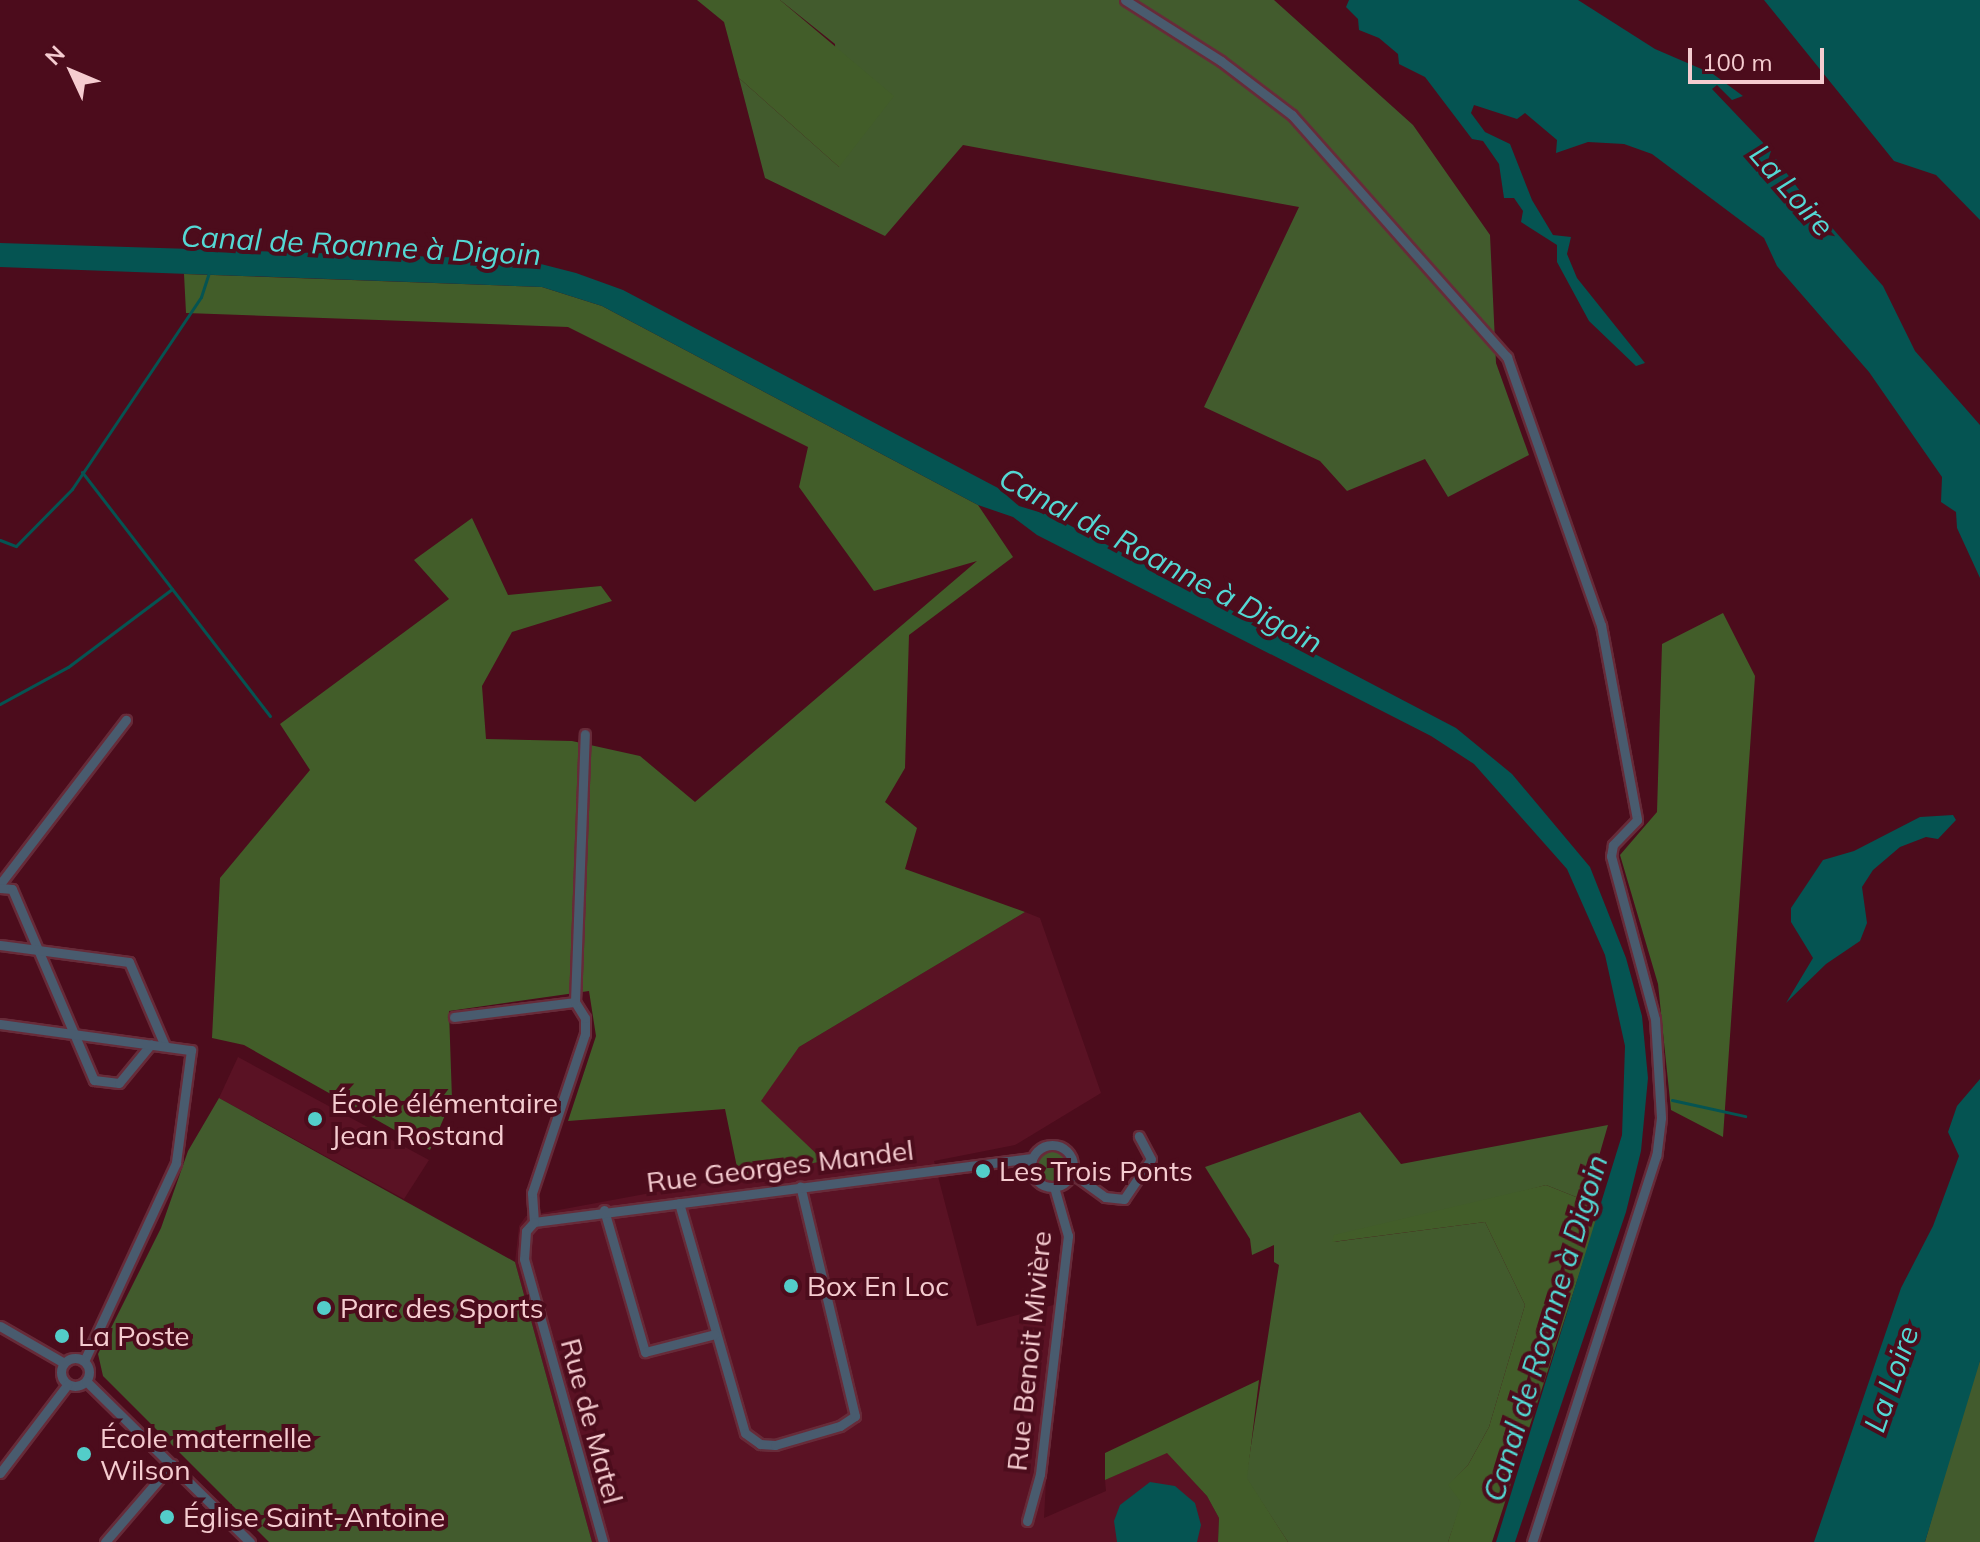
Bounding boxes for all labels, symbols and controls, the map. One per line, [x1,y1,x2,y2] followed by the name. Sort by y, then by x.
[32,32,112,112] north arrow
[1692,32,1828,82] scale bar
[39,40,71,71] text: N
[1702,47,1773,77] text: 100 m
[1742,137,1842,243] water label: La Loire
[180,218,542,272] water label: Canal de Roanne à Digoin
[993,459,1329,661] water label: Canal de Roanne à Digoin
[331,1086,558,1152] place label: École élémentaire Jean Rostand
[306,1110,324,1128] marker: École élémentaire Jean Rostand
[644,1133,916,1199] street label: Rue Georges Mandel
[1475,1150,1615,1506] water label: Canal de Roanne à Digoin
[999,1154,1193,1188] place label: Les Trois Ponts
[974,1162,992,1180] marker: Les Trois Ponts
[1000,1229,1058,1473] street label: Rue Benoit Mivière
[807,1269,949,1303] place label: Box En Loc
[782,1277,800,1295] marker: Box En Loc
[340,1291,544,1325] place label: Parc des Sports
[315,1299,333,1317] marker: Parc des Sports
[78,1319,190,1353] place label: La Poste
[1856,1321,1926,1437] water label: La Loire
[53,1327,71,1345] marker: La Poste
[554,1335,630,1507] street label: Rue de Matel
[100,1421,312,1487] place label: École maternelle Wilson
[75,1445,93,1463] marker: École maternelle Wilson
[183,1500,445,1534] place label: Église Saint-Antoine
[158,1508,176,1526] marker: Église Saint-Antoine

